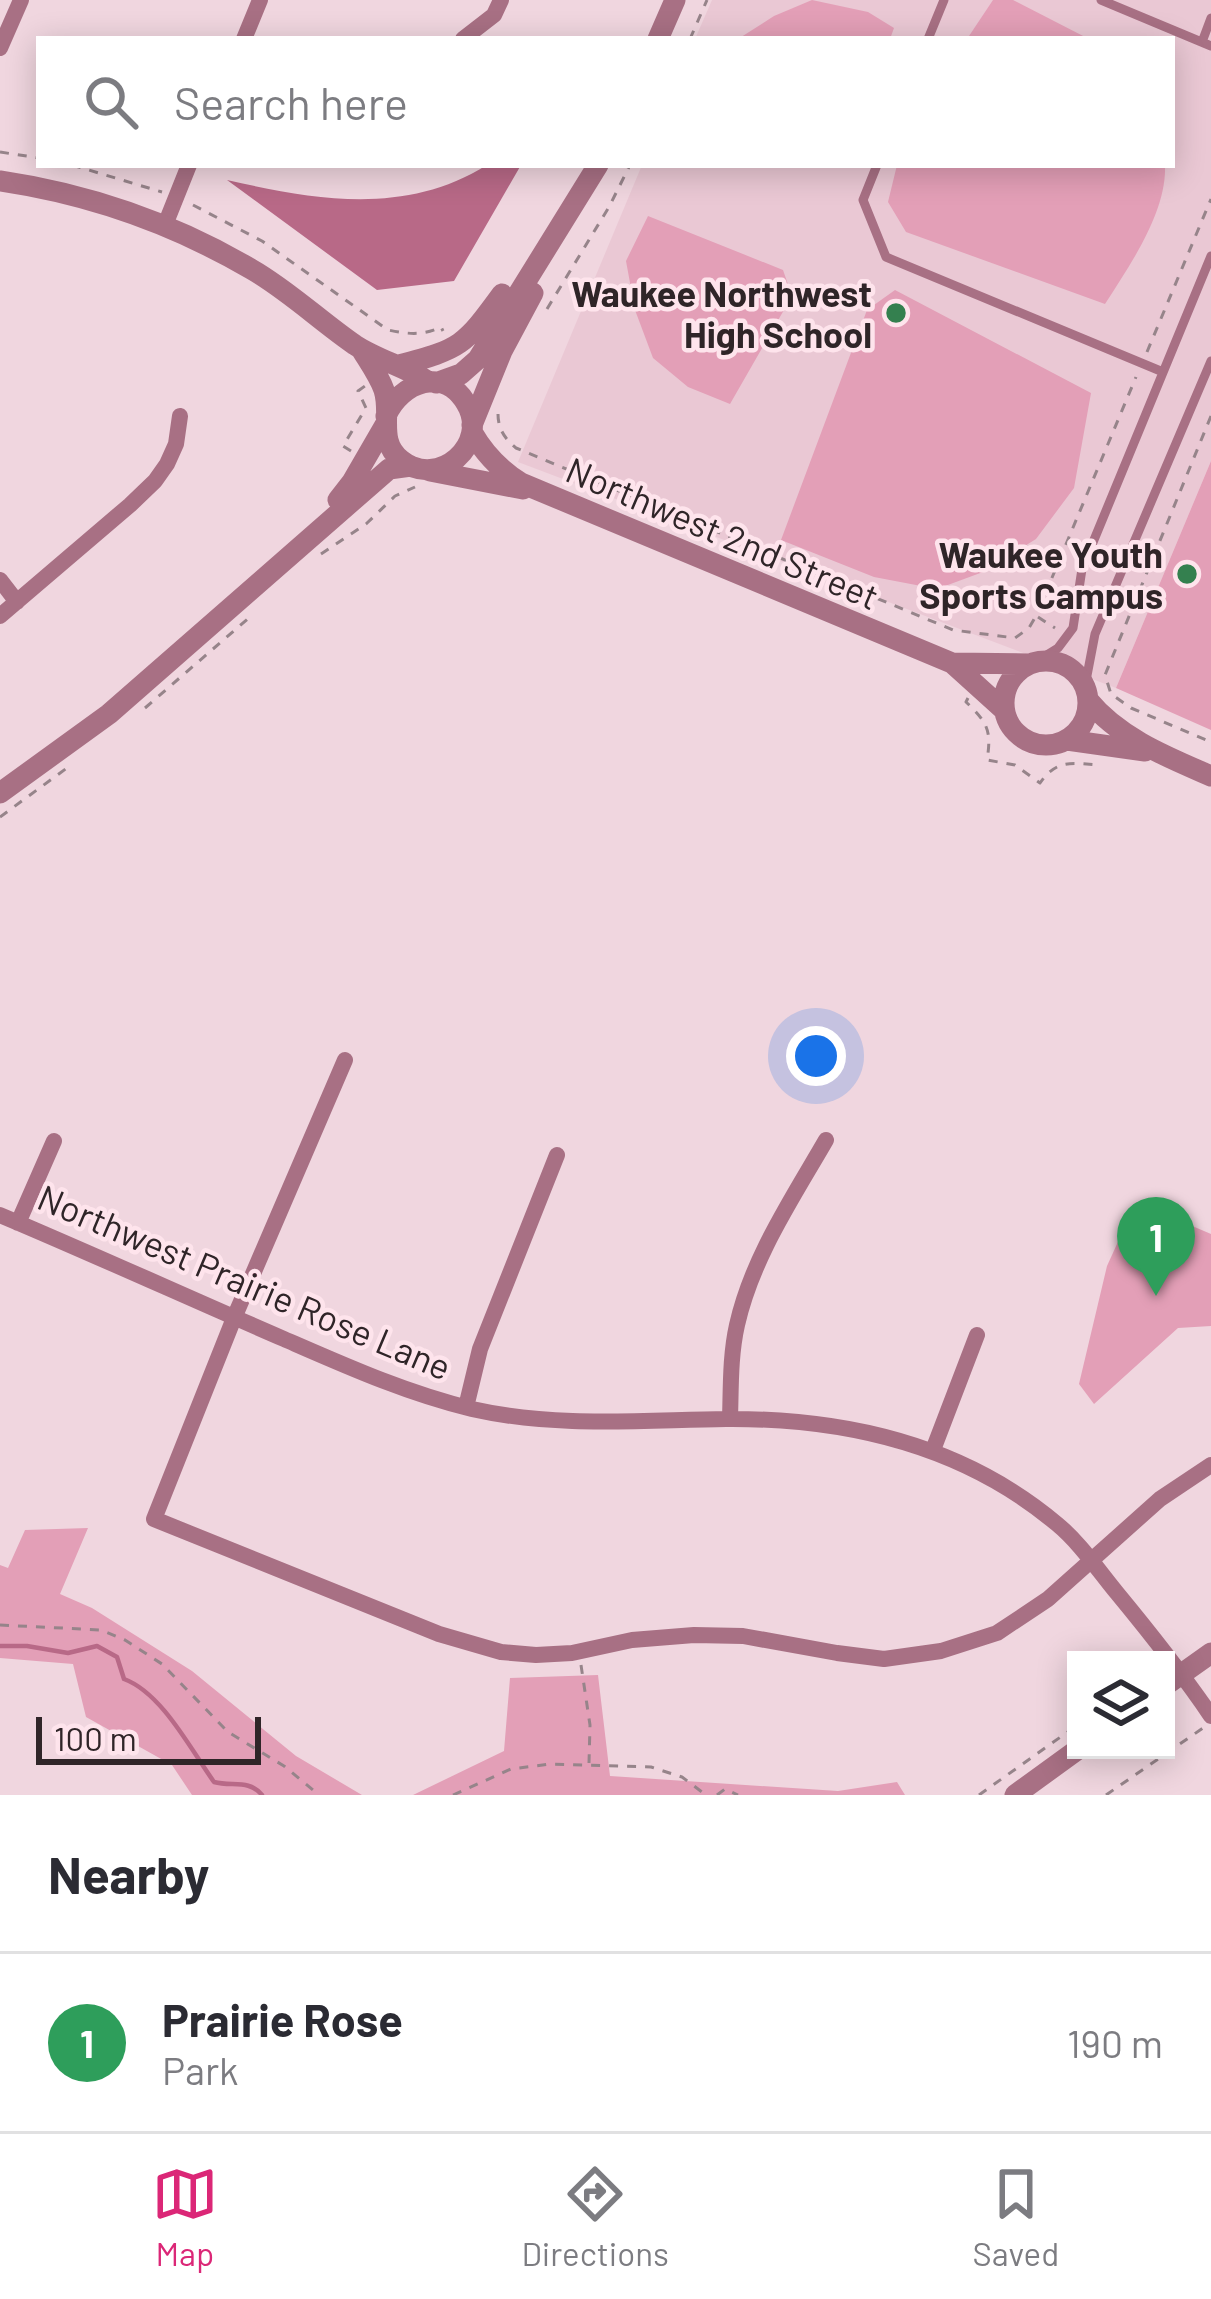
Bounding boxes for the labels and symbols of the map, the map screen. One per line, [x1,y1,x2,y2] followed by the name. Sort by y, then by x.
[571,271,872,355] place label: Waukee Northwest High School
[883,300,909,326] marker: Waukee Northwest High School
[560,447,886,617] street label: Northwest 2nd Street
[919,532,1163,616] place label: Waukee Youth Sports Campus
[1174,561,1200,587] marker: Waukee Youth Sports Campus
[786,1026,846,1086] your location
[32,1174,458,1388] street label: Northwest Prairie Rose Lane
[1117,1197,1195,1296] pin: 1
[36,1711,261,1764] scale bar

